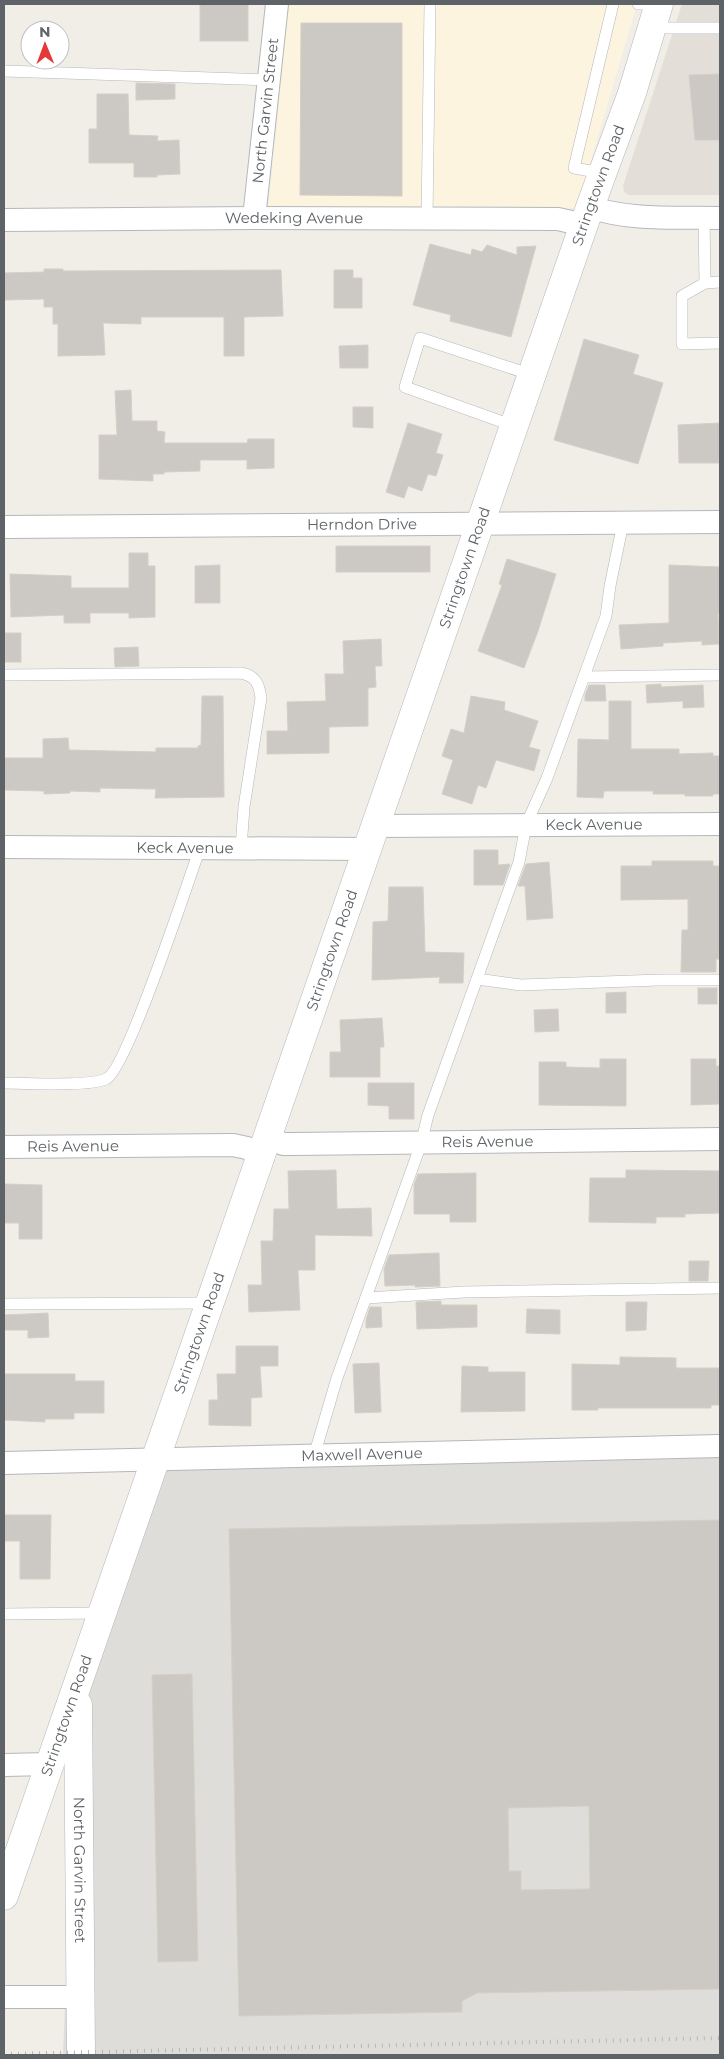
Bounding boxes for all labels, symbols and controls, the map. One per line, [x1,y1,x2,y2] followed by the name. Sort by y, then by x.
[20,20,70,70] north arrow
[39,23,51,41] text: N
[248,37,282,184] street label: North Garvin Street
[567,122,628,248] street label: Stringtown Road
[225,208,363,227] street label: Wedeking Avenue
[435,504,494,631] street label: Stringtown Road
[307,514,417,534] street label: Herndon Drive
[545,814,643,834] street label: Keck Avenue
[136,838,234,857] street label: Keck Avenue
[302,887,361,1013] street label: Stringtown Road
[441,1131,534,1151] street label: Reis Avenue
[27,1136,119,1156] street label: Reis Avenue
[169,1270,229,1396] street label: Stringtown Road
[301,1443,423,1465] street label: Maxwell Avenue
[36,1652,96,1779] street label: Stringtown Road
[70,1797,90,1943] street label: North Garvin Street

